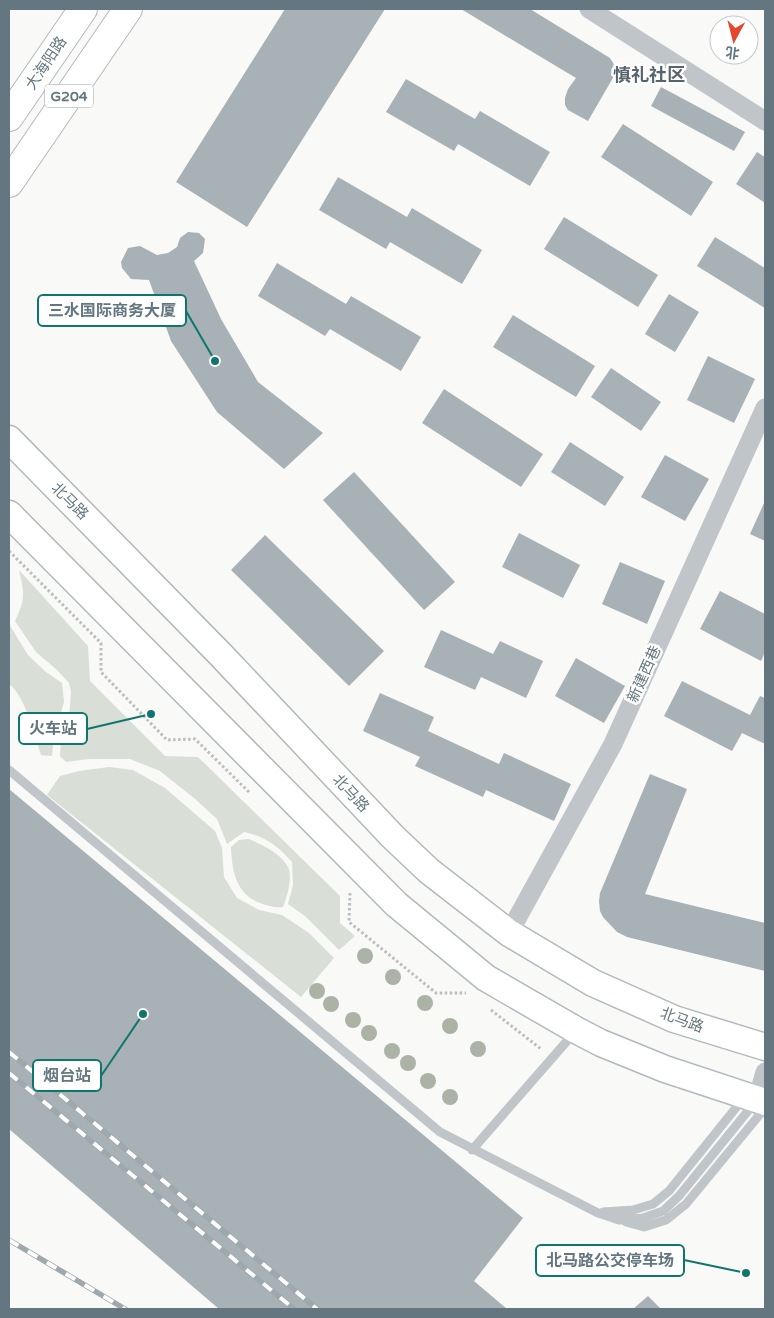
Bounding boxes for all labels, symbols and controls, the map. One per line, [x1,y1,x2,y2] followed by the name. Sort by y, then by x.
[709,15,759,65] north arrow
[22,33,70,93] street label: 大海阳路
[724,43,740,62] text: 北
[613,64,685,86] district label: 慎礼社区
[45,84,93,108] road number: G204
[38,295,186,326] callout: 三水国际商务大厦
[48,301,176,321] text: 三水国际商务大厦
[48,479,92,523] street label: 北马路
[624,643,664,705] street label: 新建西巷
[19,713,87,744] callout: 火车站
[29,719,77,739] text: 火车站
[329,770,373,816] street label: 北马路
[658,1004,706,1036] street label: 北马路
[33,1060,101,1091] callout: 烟台站
[43,1066,91,1086] text: 烟台站
[536,1245,684,1276] callout: 北马路公交停车场
[546,1251,674,1271] text: 北马路公交停车场

